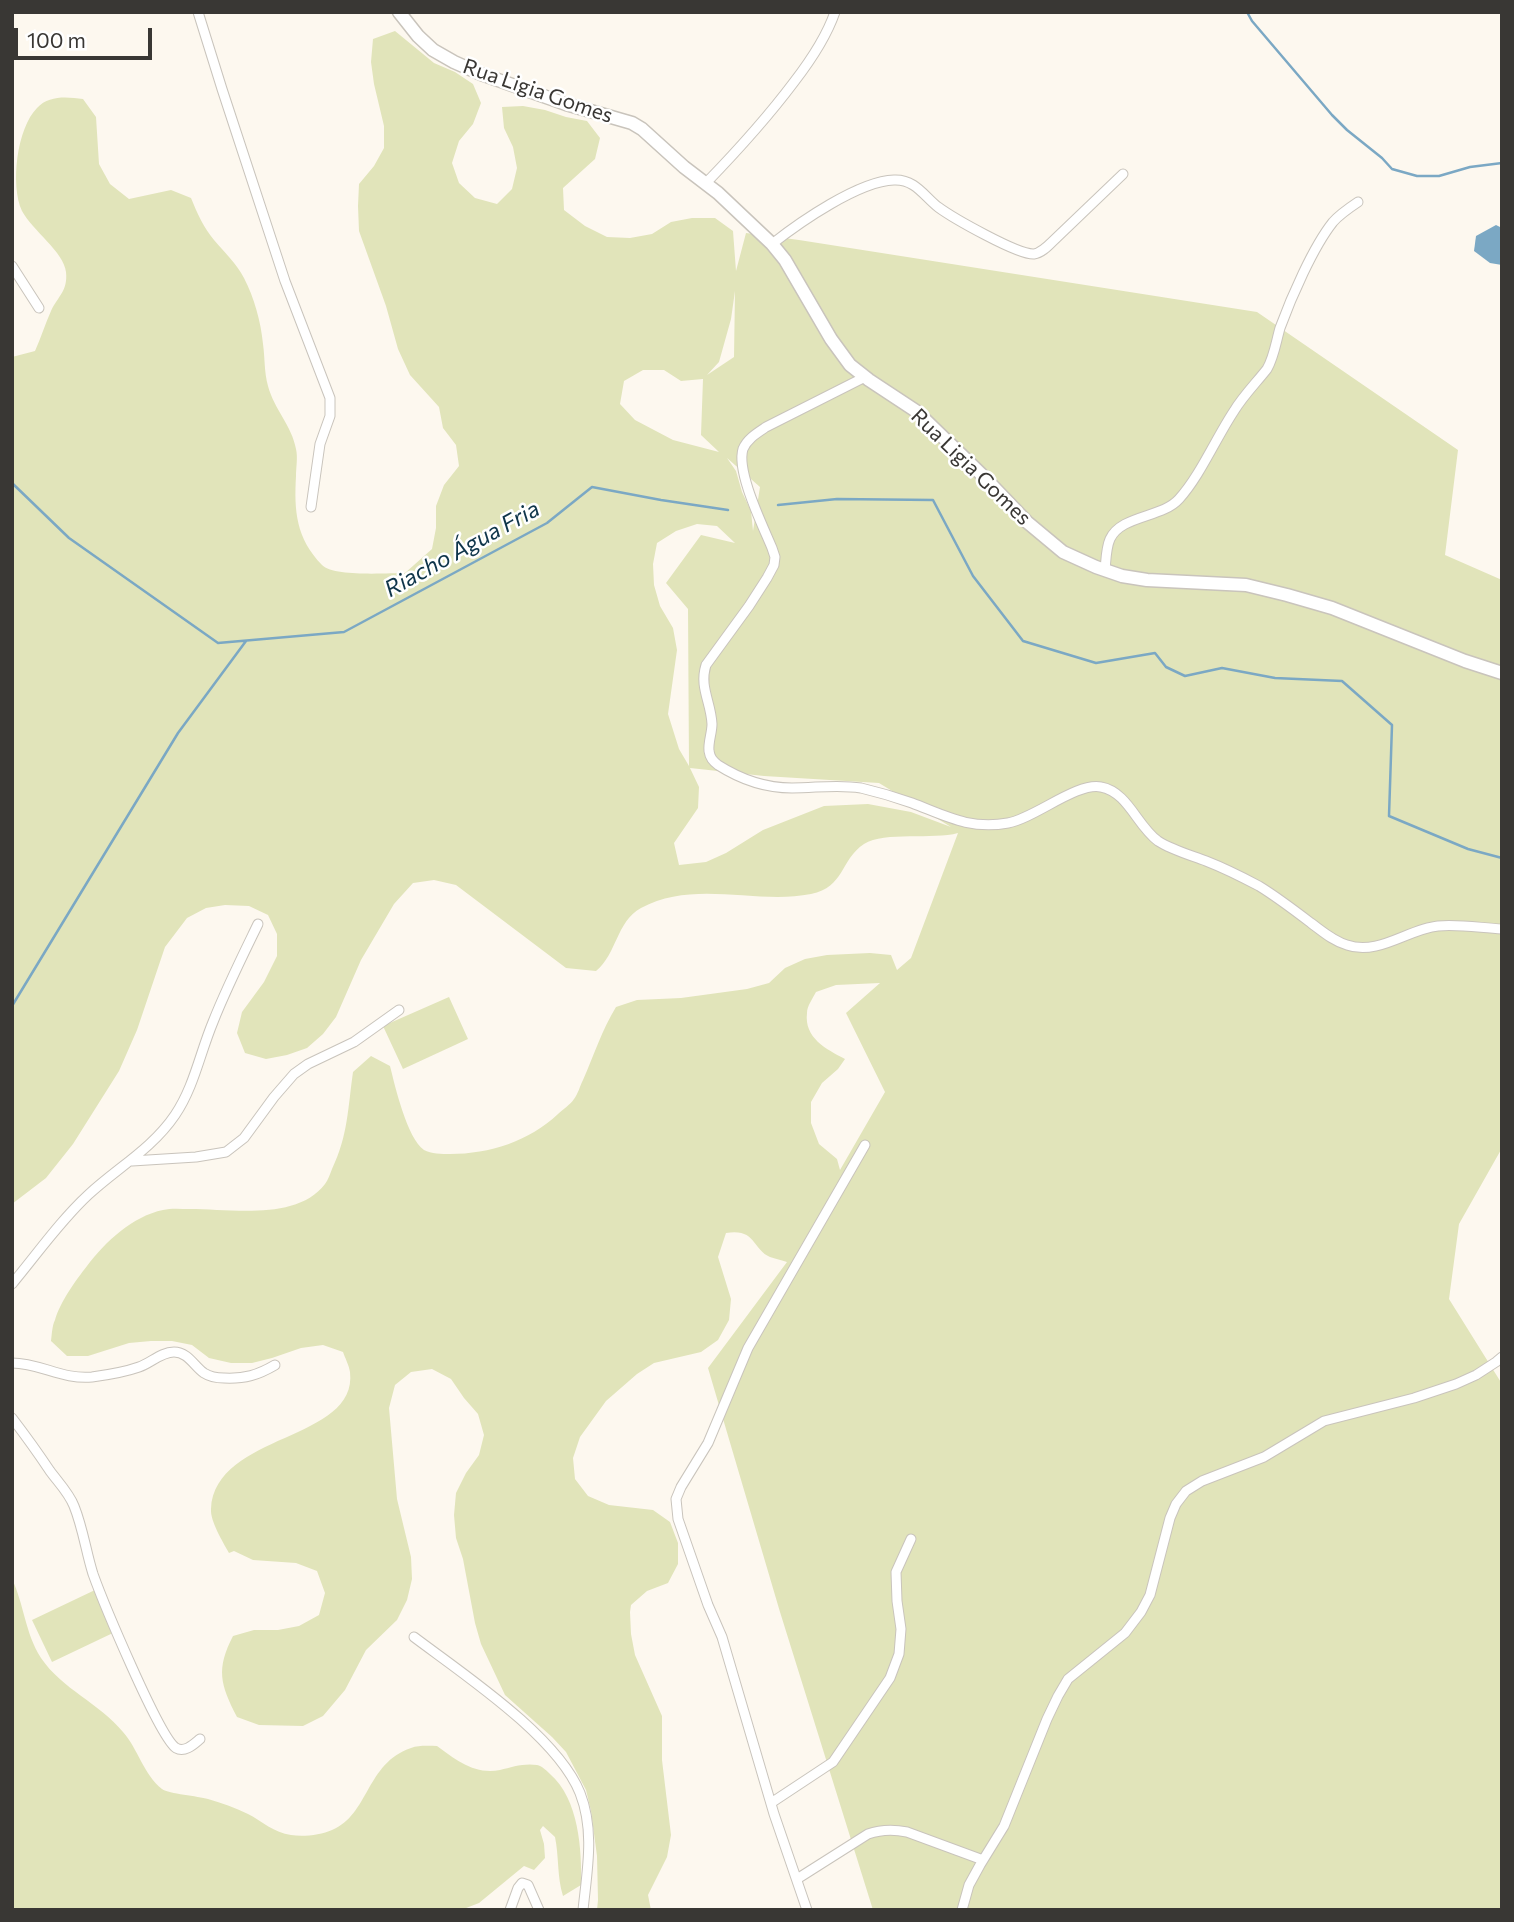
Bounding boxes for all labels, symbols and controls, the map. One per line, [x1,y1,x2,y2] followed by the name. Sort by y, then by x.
[18,14,156,58] scale bar
[27,27,86,52] text: 100 m
[460,54,616,128] street label: Rua Ligia Gomes
[906,403,1036,531] street label: Rua Ligia Gomes
[380,495,544,603] water label: Riacho Água Fria

